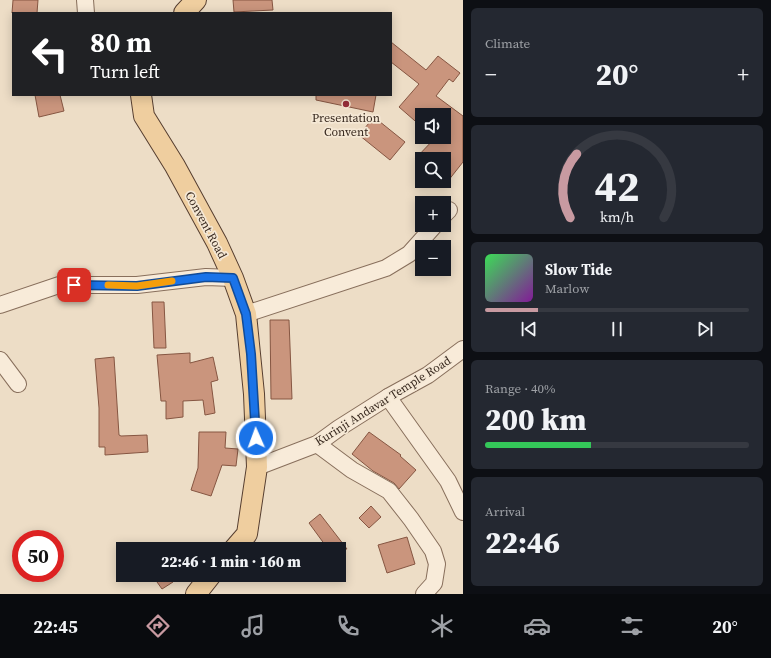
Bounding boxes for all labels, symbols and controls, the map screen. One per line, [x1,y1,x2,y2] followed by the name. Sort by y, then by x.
[90,23,152,61] text: 80 m
[24,28,76,80] icon: left
[485,35,530,52] text: Climate
[596,54,638,95] text: 20°
[90,59,160,84] text: Turn left
[485,59,497,89] text: −
[737,59,749,89] text: +
[341,99,351,109] marker: Presentation Convent
[415,108,451,276] map controls
[415,108,451,144] button: sound
[312,110,380,140] place label: Presentation Convent
[415,152,451,188] button: search
[594,158,640,215] text: 42
[182,189,231,262] street label: Convent Road
[415,196,451,232] button: +
[600,206,634,226] text: km/h
[415,240,451,276] button: −
[545,259,612,280] text: Slow Tide
[57,268,91,302] pin
[63,274,85,296] icon: arrive
[545,280,589,297] text: Marlow
[518,318,540,340] icon: previous
[606,318,628,340] icon: pause
[694,318,716,340] icon: next
[312,352,454,449] street label: Kurinji Andavar Temple Road
[485,380,556,397] text: Range · 40%
[485,399,586,440] text: 200 km
[235,417,277,459] position arrow
[485,503,525,520] text: Arrival
[485,522,560,563] text: 22:46
[12,530,64,582] speed limit sign: 50
[161,551,301,572] text: 22:46 · 1 min · 160 m
[144,612,172,640] icon: directions
[239,612,267,640] icon: music
[334,612,362,640] icon: phone
[428,612,456,640] icon: climate
[523,612,551,640] icon: car
[618,612,646,640] icon: filters
[33,614,78,639] text: 22:45
[712,614,738,639] text: 20°

